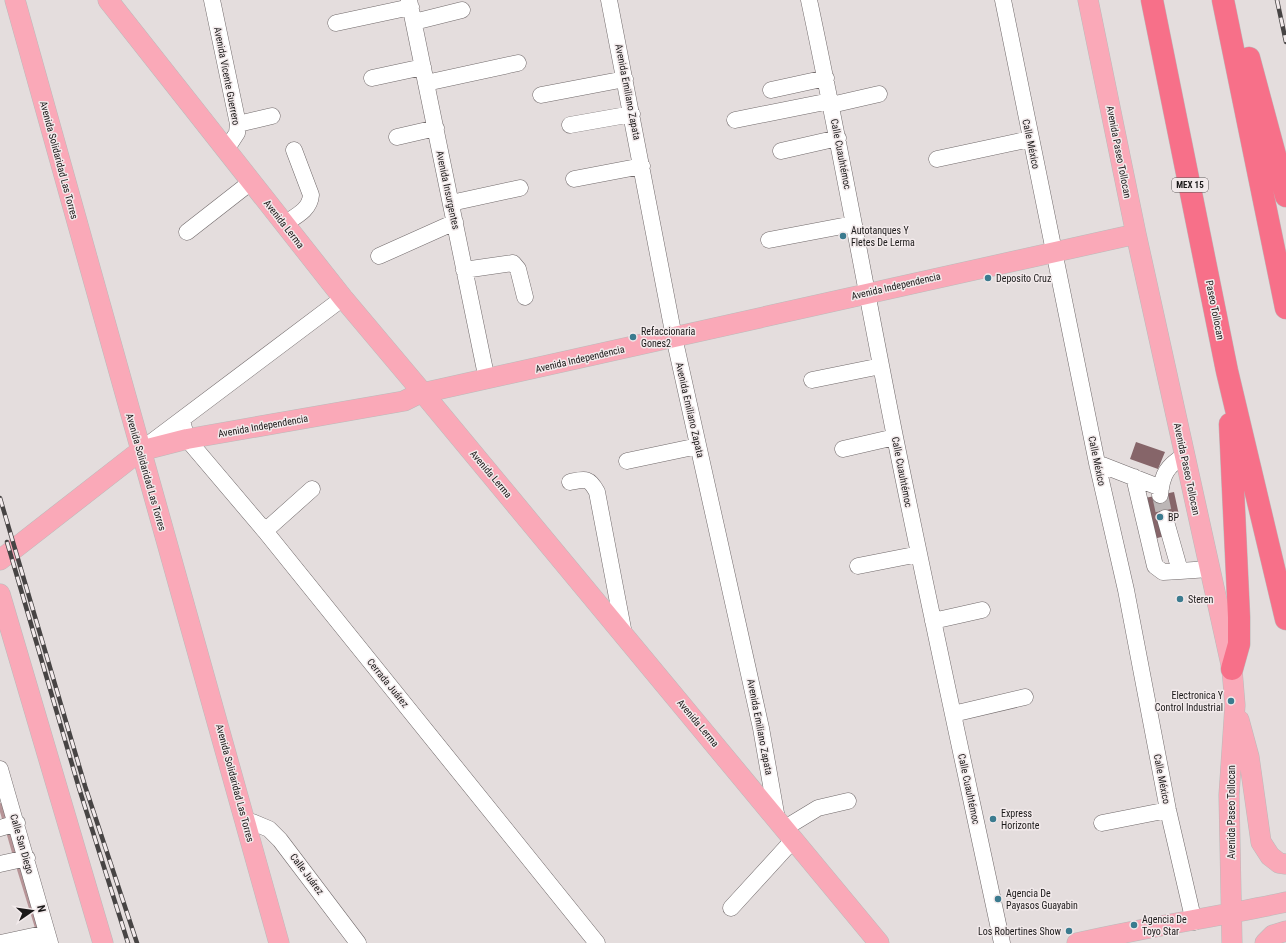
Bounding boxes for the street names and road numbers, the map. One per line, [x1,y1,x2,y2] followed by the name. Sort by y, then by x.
[212,26,242,126] street label: Avenida Vicente Guerrero
[613,43,643,141] street label: Avenida Emiliano Zapata
[38,100,80,221] street label: Avenida Solidaridad Las Torres
[1105,105,1133,199] street label: Avenida Paseo Tollocan
[829,118,853,191] street label: Calle Cuauhtémoc
[1020,118,1042,170] street label: Calle México
[434,150,462,231] street label: Avenida Insurgentes
[1172,178,1208,192] road number: MEX 15
[262,198,306,251] street label: Avenida Lerma
[850,270,942,302] street label: Avenida Independencia
[1204,279,1226,341] street label: Paseo Tollocan
[534,343,626,375] street label: Avenida Independencia
[674,361,706,459] street label: Avenida Emiliano Zapata
[124,412,168,532] street label: Avenida Solidaridad Las Torres
[217,413,309,439] street label: Avenida Independencia
[1172,422,1202,516] street label: Avenida Paseo Tollocan
[1086,435,1108,487] street label: Calle México
[890,436,914,509] street label: Calle Cuauhtémoc
[468,448,514,500] street label: Avenida Lerma
[365,656,411,710] street label: Cerrada Juárez
[745,678,775,776] street label: Avenida Emiliano Zapata
[675,697,721,749] street label: Avenida Lerma
[214,723,256,844] street label: Avenida Solidaridad Las Torres
[956,753,982,826] street label: Calle Cuauhtémoc
[1152,753,1172,805] street label: Calle México
[1226,765,1237,859] street label: Avenida Paseo Tollocan
[8,813,36,875] street label: Calle San Diego
[288,851,326,897] street label: Calle Juárez

